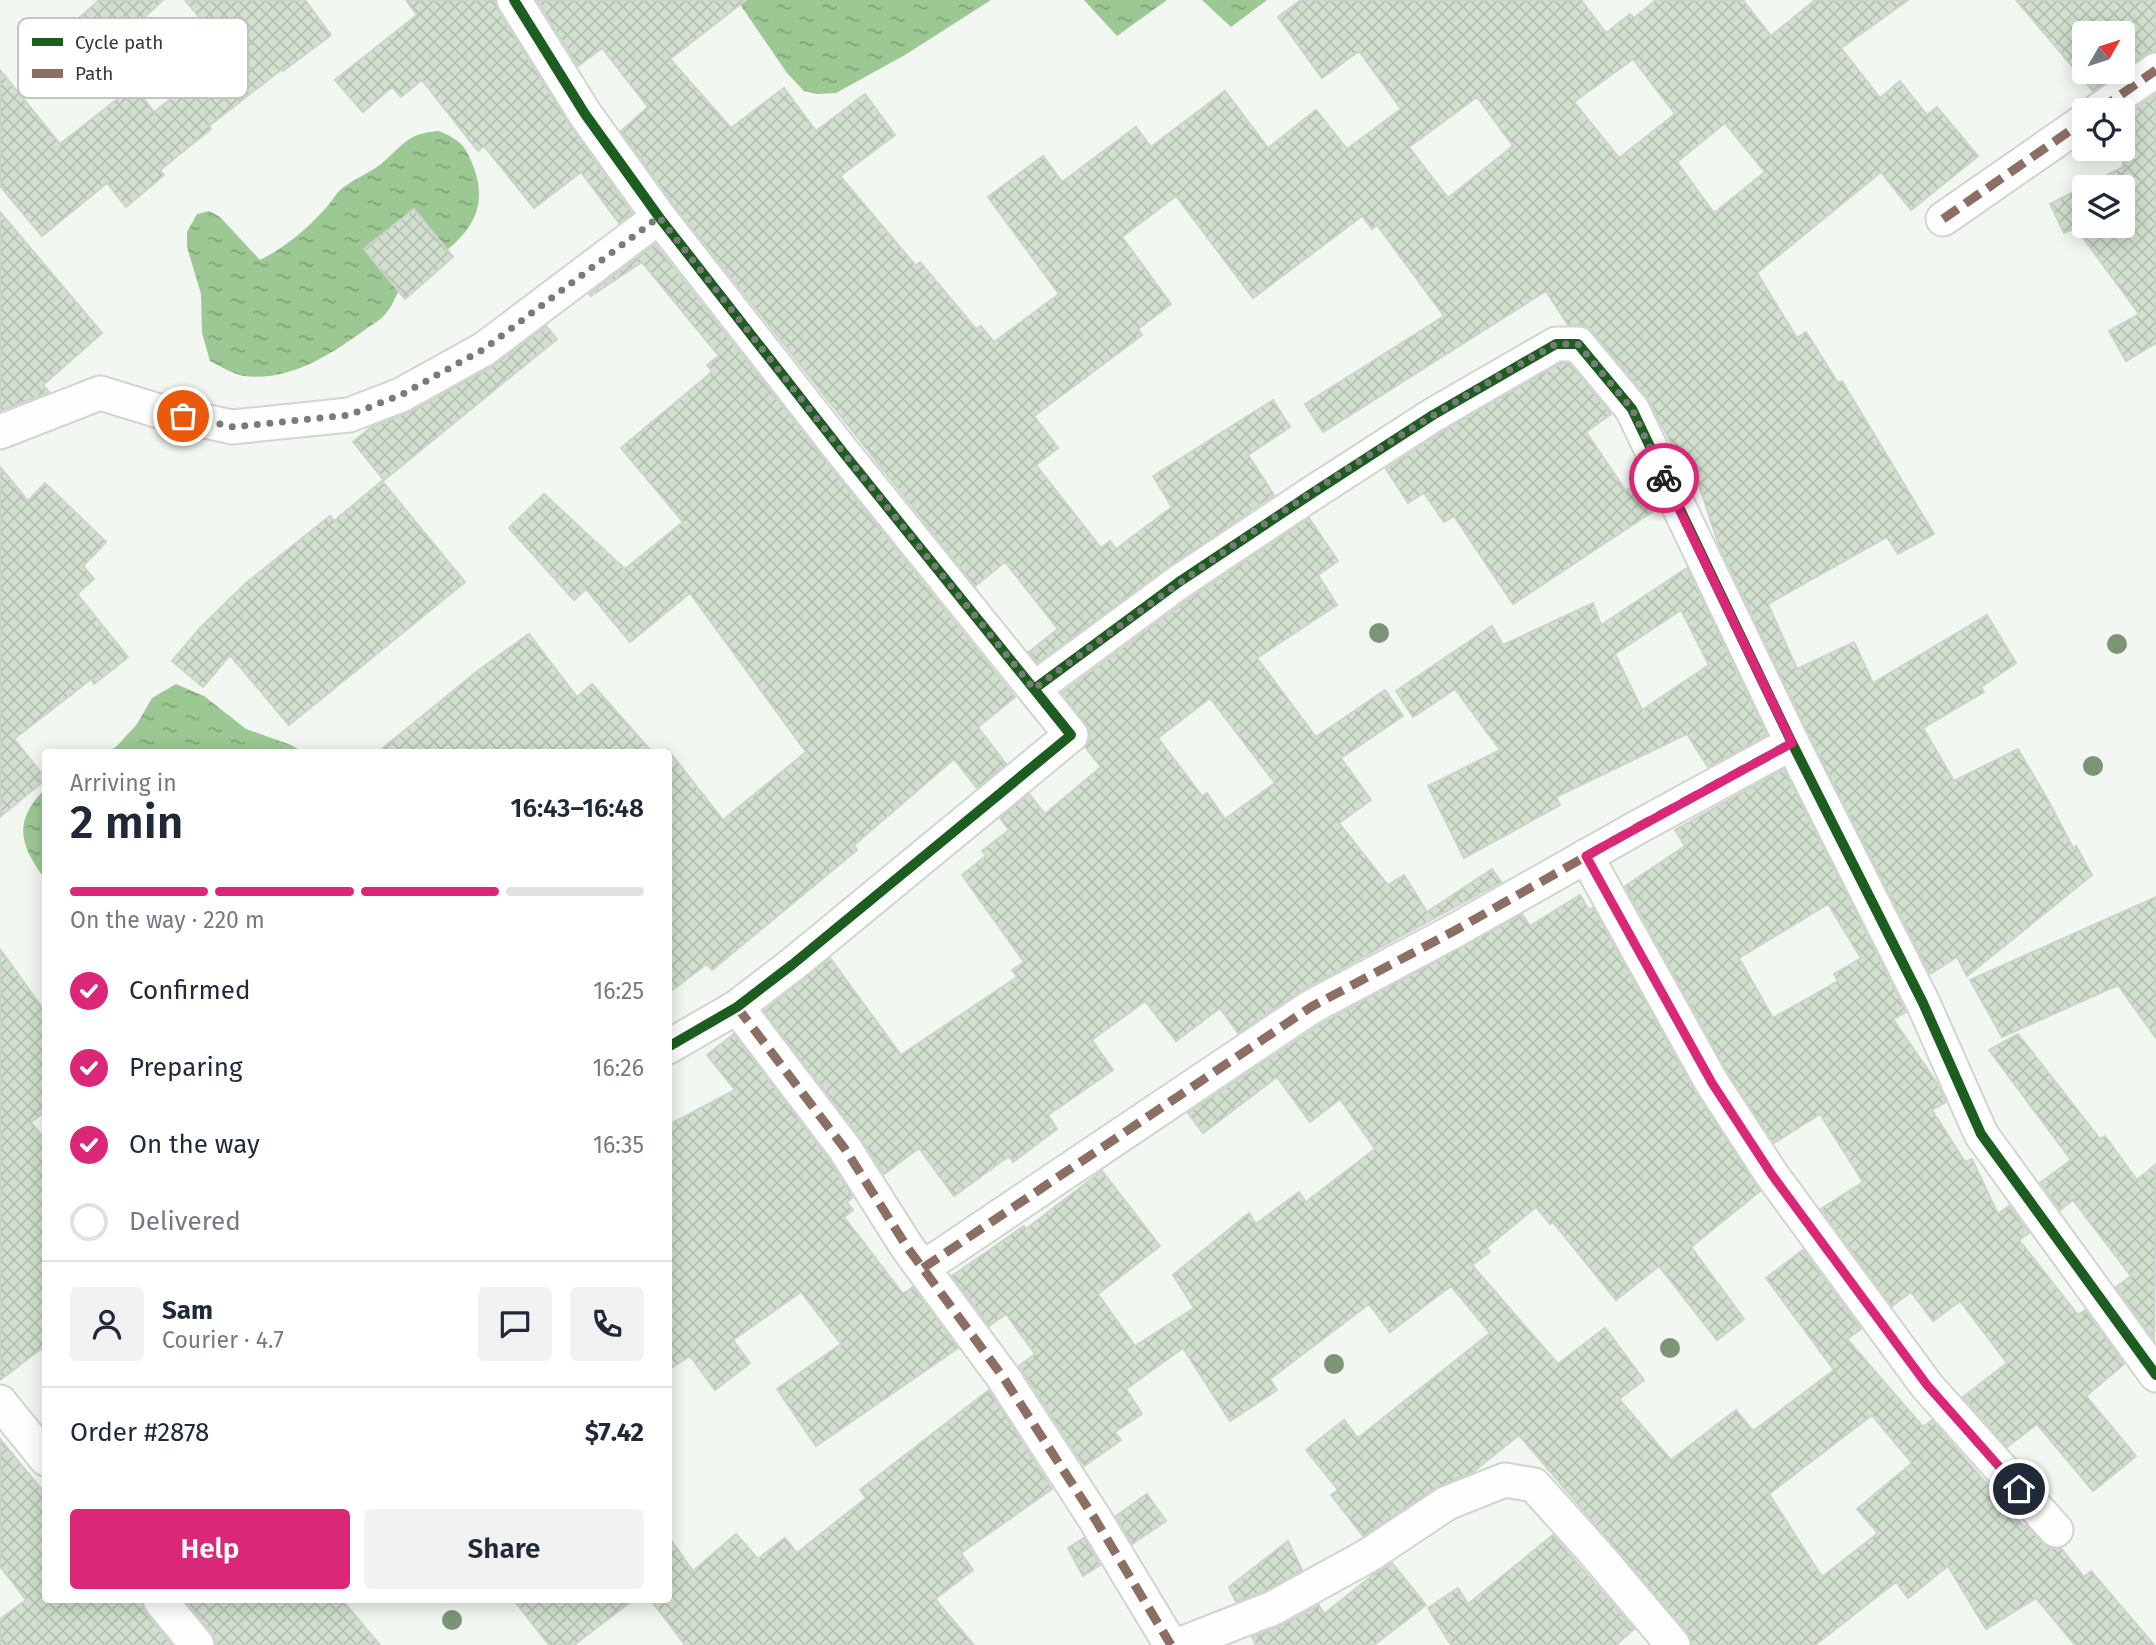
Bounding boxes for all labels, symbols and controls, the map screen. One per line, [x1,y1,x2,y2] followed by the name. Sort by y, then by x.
[18,18,248,98] legend
[2072,21,2135,84] north arrow
[2072,21,2135,238] map controls
[75,31,163,54] text: Cycle path
[75,62,113,85] text: Path
[2072,98,2135,161] button: locate
[2072,175,2135,238] button: layers
[153,386,213,446] pin
[164,397,202,435] icon: bag
[1629,443,1699,513] courier
[1645,459,1683,497] icon: bike
[70,769,177,797] text: Arriving in
[511,793,644,824] text: 16:43–16:48
[70,795,183,850] text: 2 min
[70,906,265,934] text: On the way · 220 m
[70,972,108,1010] icon: check
[129,975,250,1006] text: Confirmed
[593,977,644,1005] text: 16:25
[70,1049,108,1087] icon: check
[129,1052,242,1083] text: Preparing
[593,1054,644,1082] text: 16:26
[70,1126,108,1164] icon: check
[129,1129,260,1160] text: On the way
[593,1131,644,1159] text: 16:35
[129,1206,241,1237] text: Delivered
[70,1287,144,1361] button: person
[478,1287,552,1361] button: chat
[570,1287,644,1361] button: phone
[162,1295,213,1326] text: Sam
[162,1326,284,1354] text: Courier · 4.7
[70,1417,209,1448] text: Order #2878
[585,1417,644,1448] text: $7.42
[1989,1459,2049,1519] pin
[2000,1470,2038,1508] icon: home
[70,1509,350,1589] button: Help
[364,1509,644,1589] button: Share

